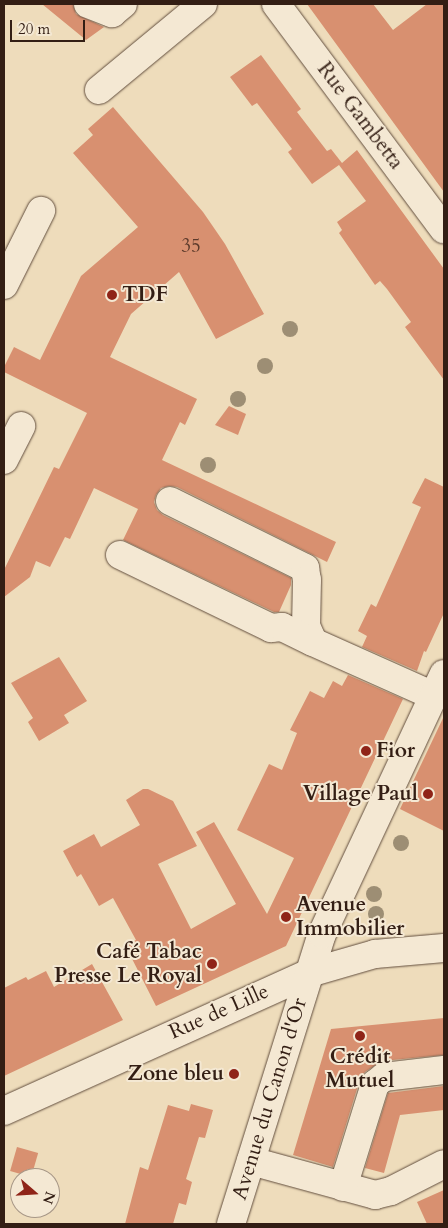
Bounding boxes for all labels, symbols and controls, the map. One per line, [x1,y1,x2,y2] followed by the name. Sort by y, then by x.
[12,10,88,42] scale bar
[18,19,50,39] text: 20 m
[311,57,409,175] street label: Rue Gambetta
[181,236,201,258] house number: 35
[122,282,168,308] place label: TDF
[106,289,118,301] marker: TDF
[376,738,415,764] place label: Fior
[360,745,372,757] marker: Fior
[303,781,418,807] place label: Village Paul
[422,788,434,800] marker: Village Paul
[296,892,405,942] place label: Avenue Immobilier
[280,911,292,923] marker: Avenue Immobilier
[54,939,202,989] place label: Café Tabac Presse Le Royal
[206,958,218,970] marker: Café Tabac Presse Le Royal
[165,979,273,1045] street label: Rue de Lille
[227,995,313,1203] street label: Avenue du Canon d'Or
[354,1030,366,1042] marker: Crédit Mutuel
[326,1044,394,1094] place label: Crédit Mutuel
[127,1061,224,1087] place label: Zone bleu
[228,1068,240,1080] marker: Zone bleu
[10,1168,60,1218] north arrow
[38,1189,60,1207] text: N

